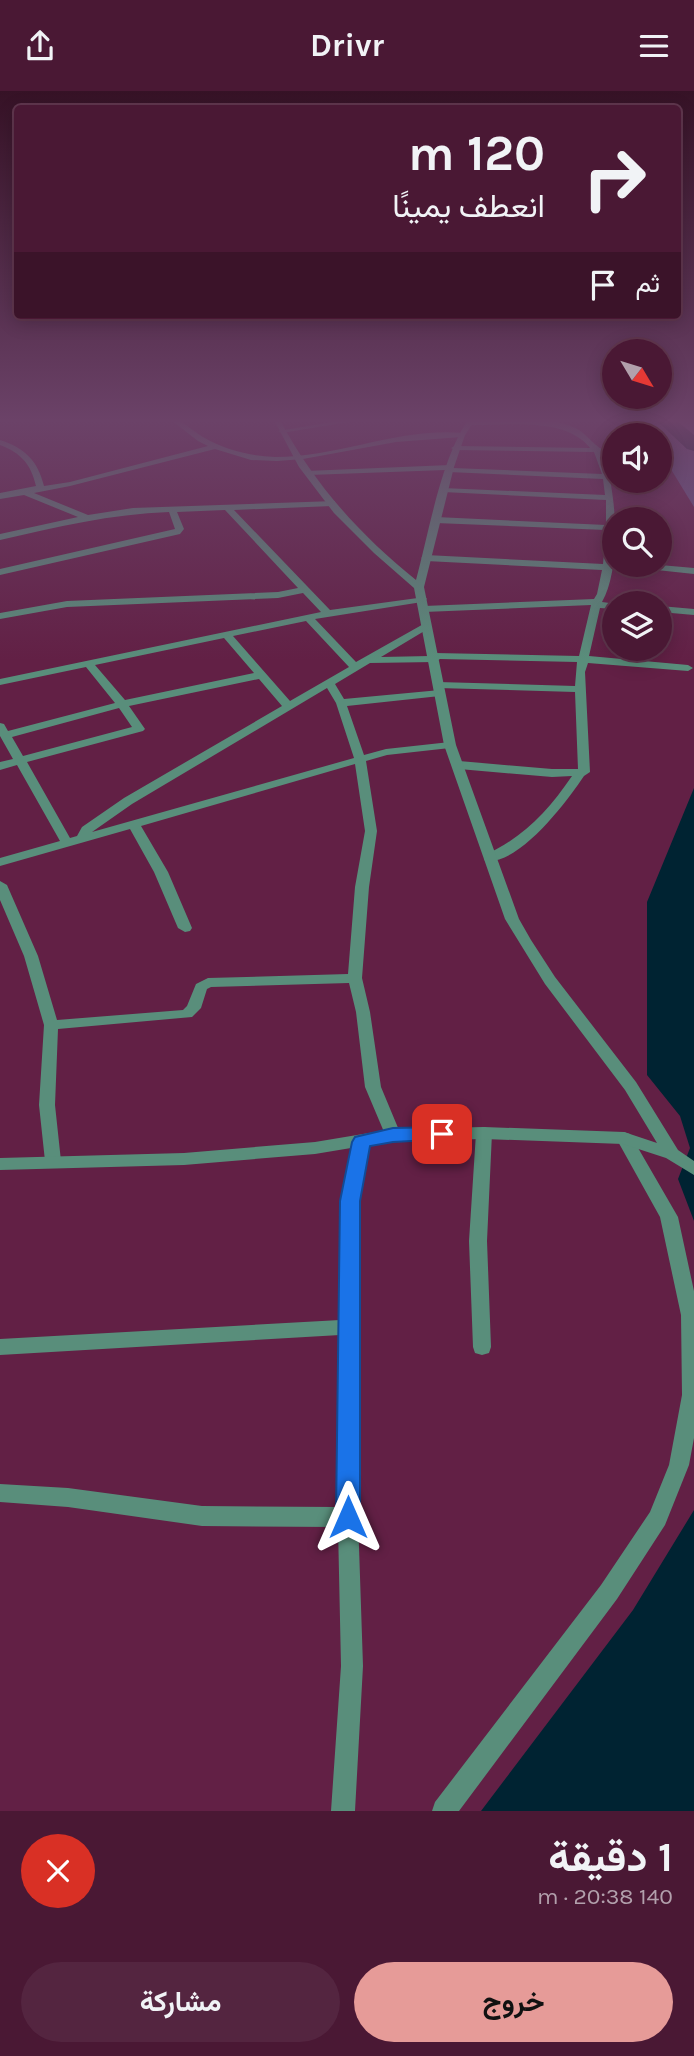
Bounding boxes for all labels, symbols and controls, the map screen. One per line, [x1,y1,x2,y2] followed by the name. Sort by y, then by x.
[21,27,59,65] icon: share
[310,27,384,64] text: Drivr
[635,27,673,65] icon: menu
[408,125,545,182] text: 120 m
[569,133,660,224] icon: right
[392,188,545,225] text: انعطف يمينًا
[584,266,622,304] icon: arrive
[636,268,660,299] text: ثم
[602,339,672,409] north arrow
[602,339,672,661] map controls
[602,423,672,493] button: sound
[602,507,672,577] button: search
[602,591,672,661] button: layers
[412,1104,472,1164] pin
[423,1115,461,1153] icon: arrive
[311,1480,385,1554] position arrow
[548,1832,673,1882] text: 1 دقيقة
[21,1834,95,1908] button: close
[537,1883,673,1910] text: 140 m · 20:38
[21,1962,340,2042] button: مشاركة
[354,1962,673,2042] button: خروج

